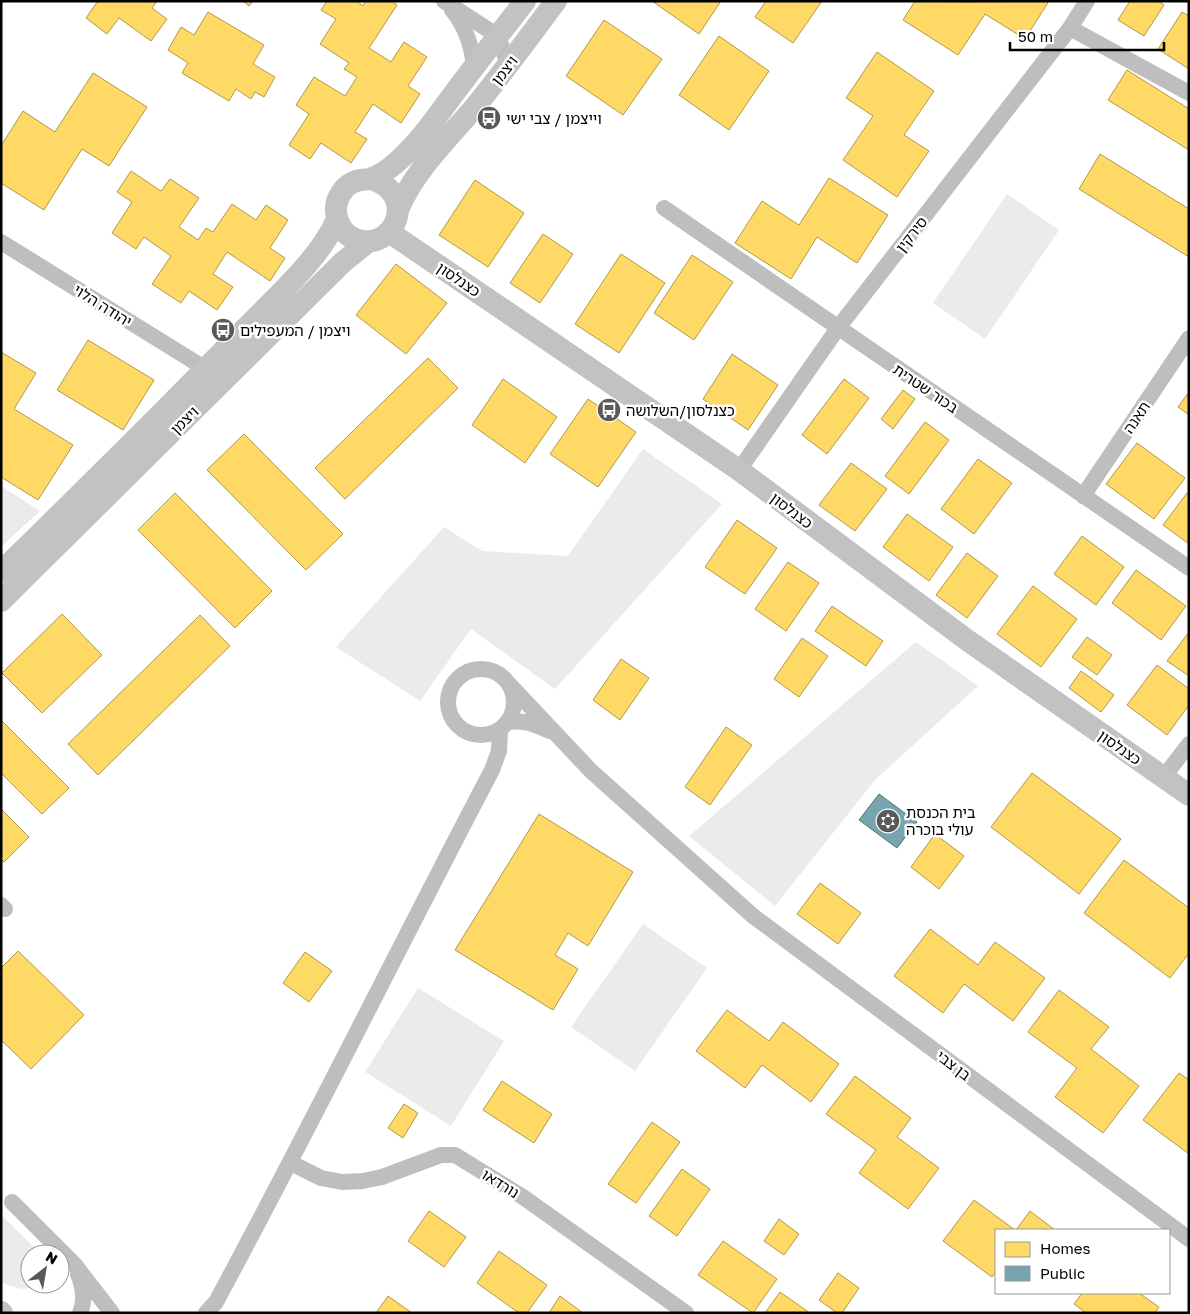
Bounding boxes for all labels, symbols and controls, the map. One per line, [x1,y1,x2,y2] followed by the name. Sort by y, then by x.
[1010,20,1164,52] scale bar
[1018,27,1053,45] text: 50 m
[487,52,521,88] street label: ויצמן
[476,105,502,131] bus stop icon: וייצמן / צבי ישי
[506,109,602,127] place label: וייצמן / צבי ישי
[891,213,931,255] street label: סירקין
[434,258,484,300] street label: כצנלסון
[71,280,135,330] street label: יהודה הלוי
[210,317,236,343] bus stop icon: ויצמן / המעפילים
[240,321,351,339] place label: ויצמן / המעפילים
[890,360,962,417] street label: בכור שטרית
[596,397,622,423] bus stop icon: כצנלסון/השלושה
[1119,398,1153,436] street label: תאנה
[626,401,735,419] place label: כצנלסון/השלושה
[166,402,202,438] street label: ויצמן
[767,488,817,532] street label: כצנלסון
[1095,726,1145,768] street label: כצנלסון
[906,803,976,838] place label: בית הכנסת עולי בוכרה
[875,808,901,834] synagogue icon: בית הכנסת עולי בוכרה
[933,1046,975,1084] street label: בן צבי
[479,1165,523,1201] street label: נורדאו
[995,1229,1170,1294] legend
[1040,1239,1090,1257] text: Homes
[20,1244,70,1294] north arrow
[43,1247,61,1267] text: N
[1040,1264,1085,1282] text: Public

